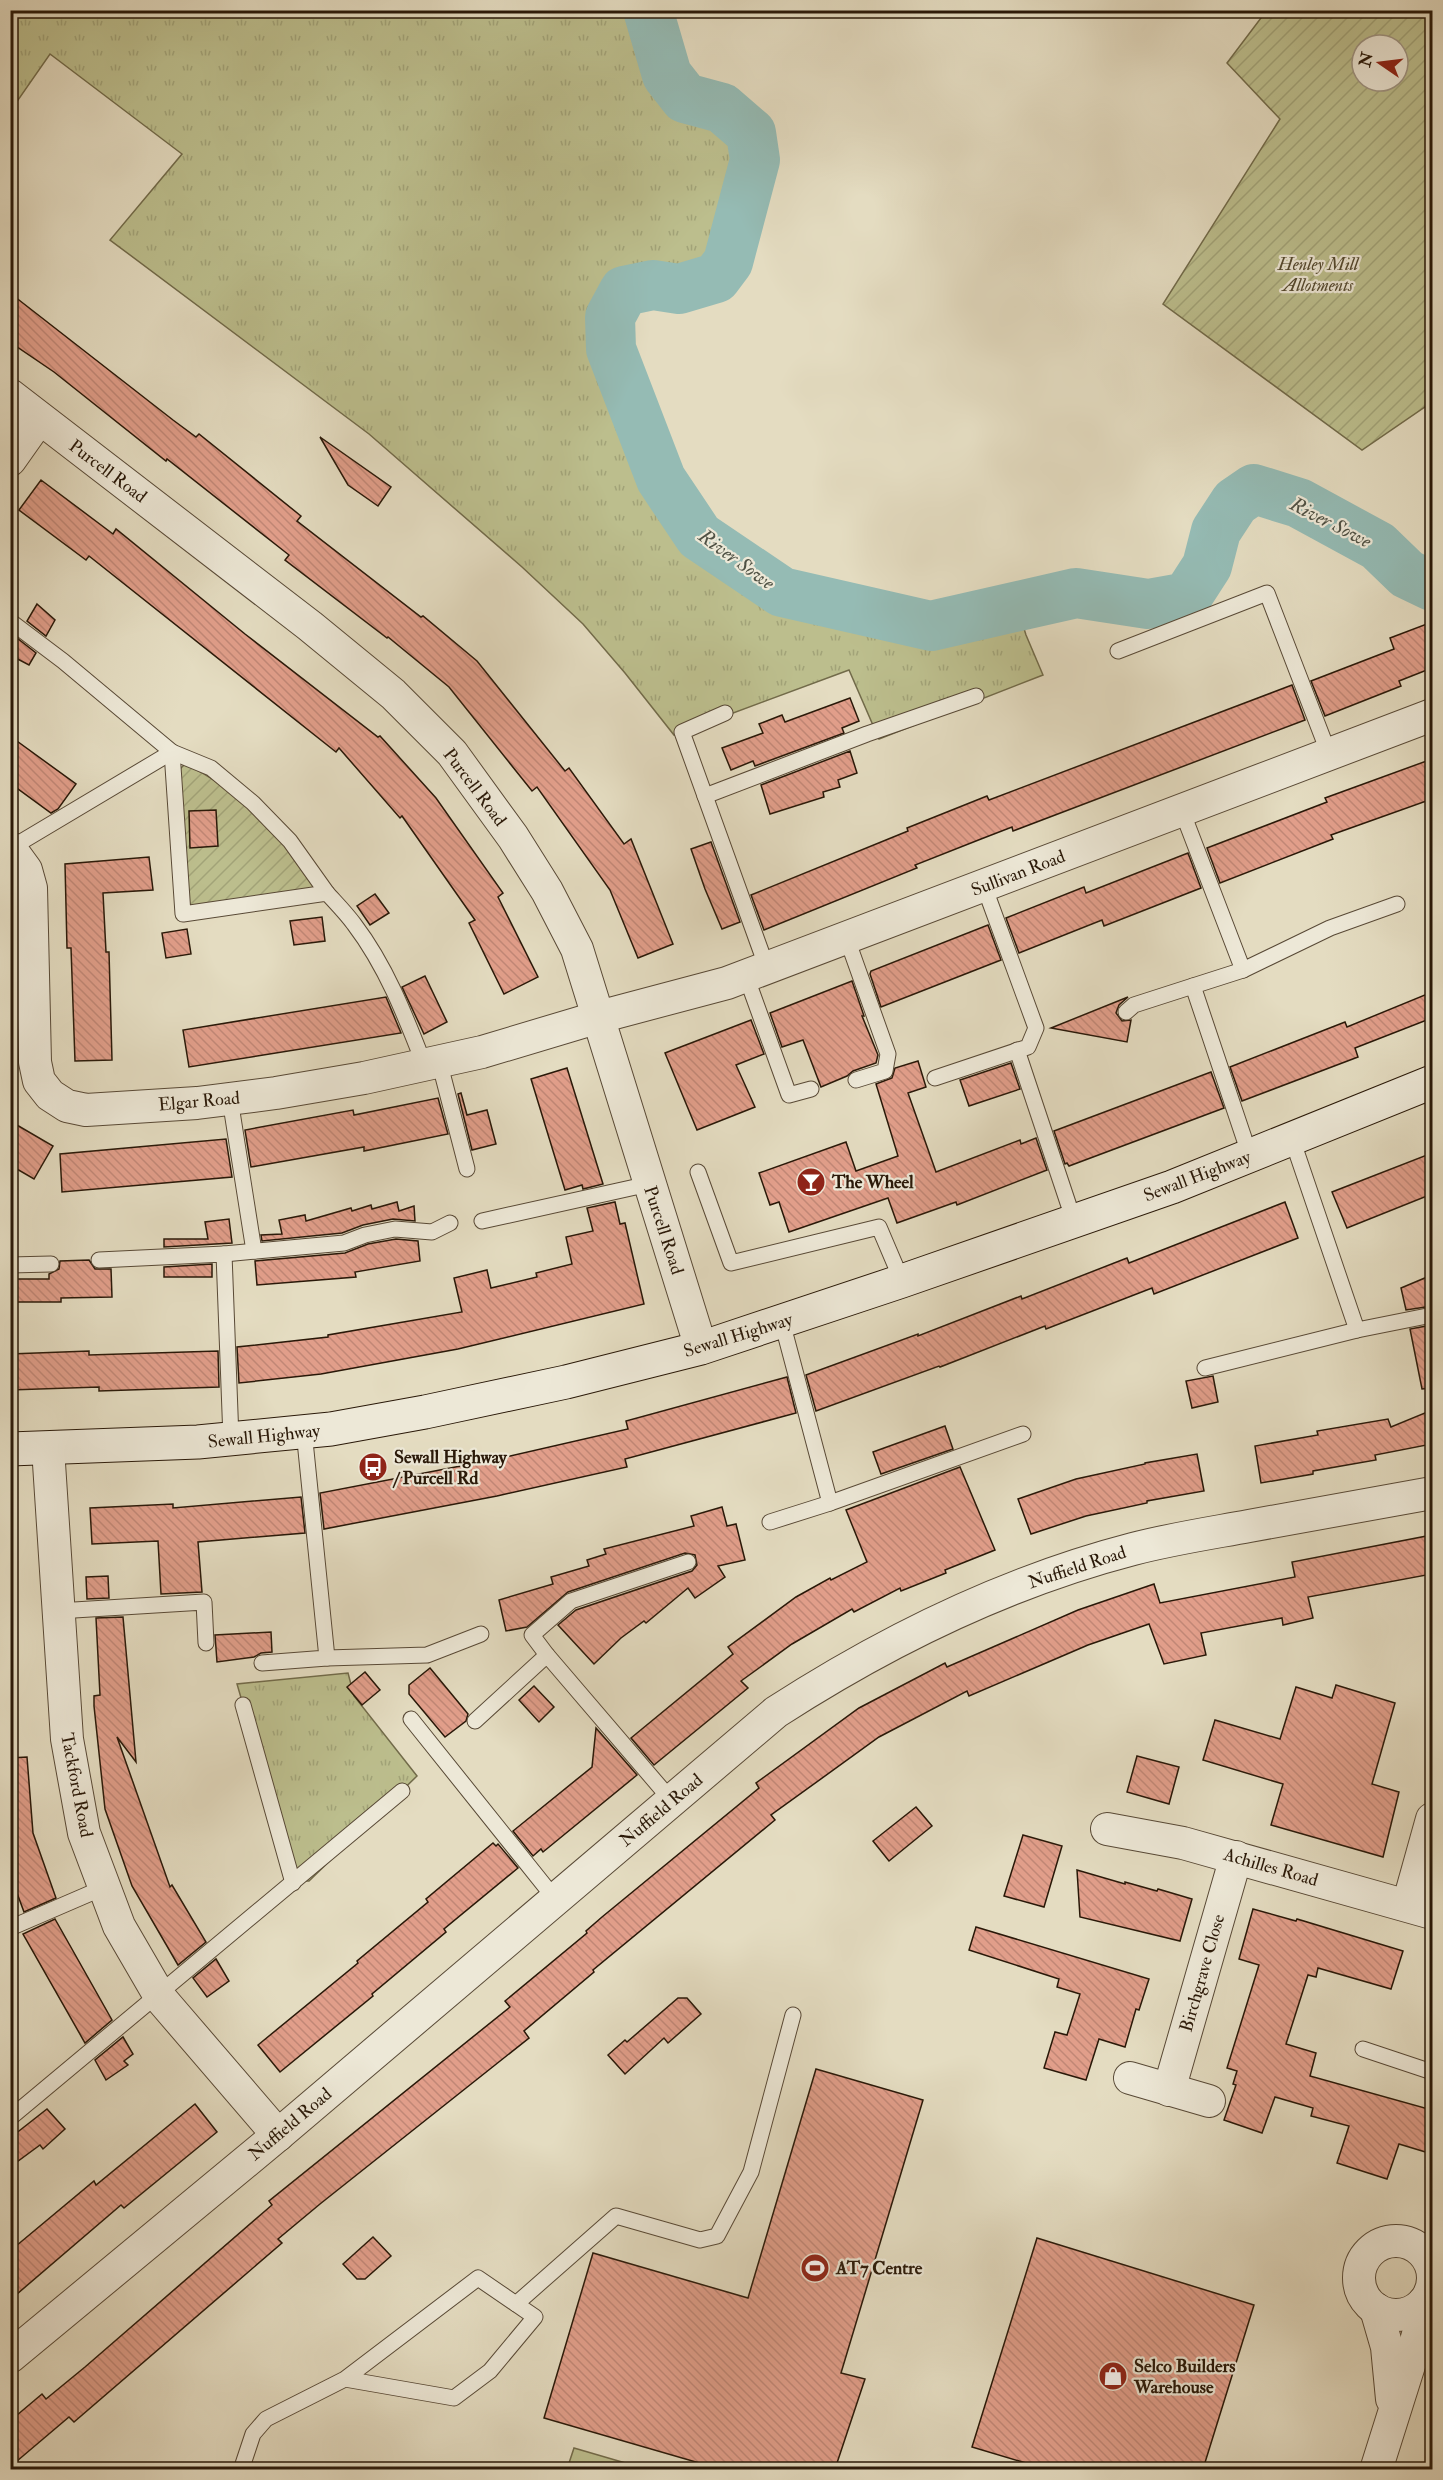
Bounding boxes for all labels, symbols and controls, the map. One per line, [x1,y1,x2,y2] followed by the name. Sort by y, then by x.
[1350,33,1410,93] north arrow
[1355,50,1378,70] text: N
[1277,253,1360,297] park label: Henley Mill Allotments
[64,435,151,508] street label: Purcell Road
[1285,491,1376,554] water label: River Sowe
[693,523,780,596] water label: River Sowe
[438,744,512,831] street label: Purcell Road
[968,845,1069,902] street label: Sullivan Road
[157,1086,241,1117] street label: Elgar Road
[1140,1145,1255,1207] street label: Sewall Highway
[795,1166,827,1198] bar icon: The Wheel
[831,1171,914,1194] place label: The Wheel
[638,1183,689,1278] street label: Purcell Road
[681,1308,796,1363] street label: Sewall Highway
[207,1419,322,1454] street label: Sewall Highway
[392,1446,508,1490] place label: Sewall Highway / Purcell Rd
[357,1451,389,1483] bus stop icon: Sewall Highway / Purcell Rd
[1025,1541,1129,1594] street label: Nuffield Road
[55,1731,98,1839] street label: Tackford Road
[615,1769,708,1852] street label: Nuffield Road
[1220,1843,1321,1892] street label: Achilles Road
[1175,1911,1230,2035] street label: Birchgrave Close
[244,2083,337,2166] street label: Nuffield Road
[799,2252,831,2284] sports icon: AT7 Centre
[835,2257,923,2280] place label: AT7 Centre
[1133,2355,1235,2399] place label: Selco Builders Warehouse
[1097,2360,1129,2392] shop icon: Selco Builders Warehouse

